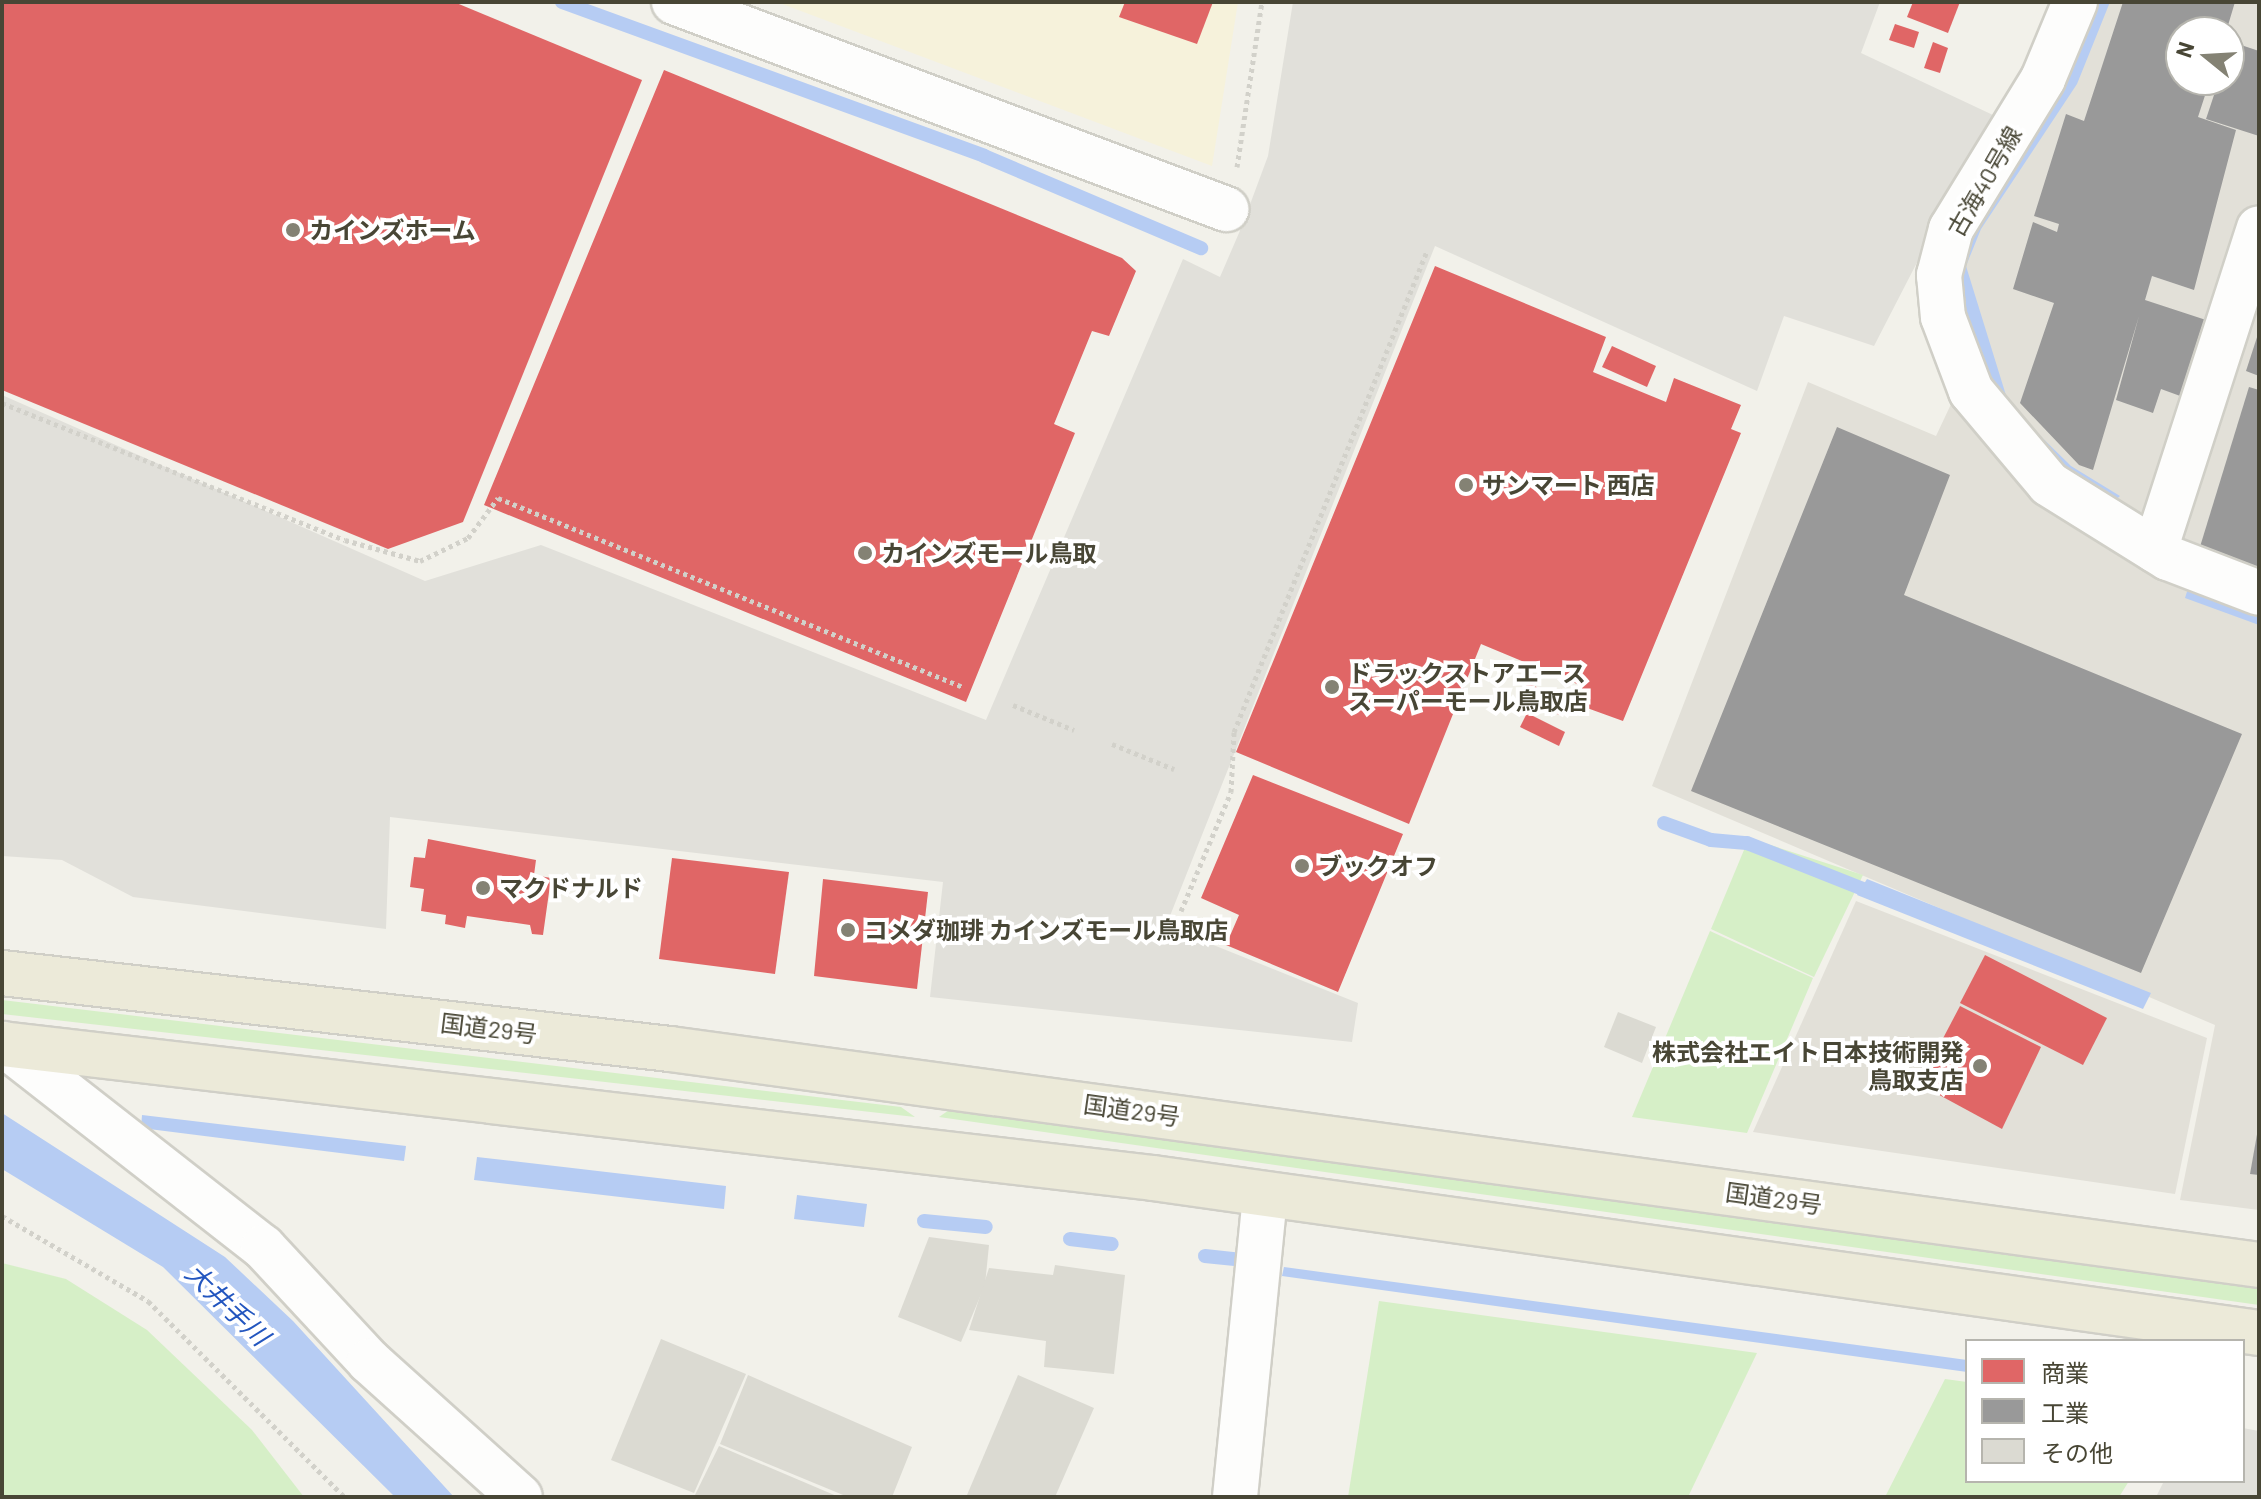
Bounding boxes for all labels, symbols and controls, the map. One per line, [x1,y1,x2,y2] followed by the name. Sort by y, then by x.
[2165,16,2245,96] north arrow
[2169,38,2199,60] text: N
[1941,121,2027,241] street label: 古海40号線
[309,216,477,244] place label: カインズホーム
[284,221,302,239] marker: カインズホーム
[1482,471,1655,499] place label: サンマート 西店
[1457,476,1475,494] marker: サンマート 西店
[881,539,1097,567] place label: カインズモール鳥取
[856,544,874,562] marker: カインズモール鳥取
[1348,659,1588,715] place label: ドラックストアエース スーパーモール鳥取店
[1323,678,1341,696] marker: ドラックストアエース スーパーモール鳥取店
[1318,852,1438,880] place label: ブックオフ
[1293,857,1311,875] marker: ブックオフ
[499,874,643,902] place label: マクドナルド
[474,879,492,897] marker: マクドナルド
[864,916,1229,944] place label: コメダ珈琲 カインズモール鳥取店
[839,921,857,939] marker: コメダ珈琲 カインズモール鳥取店
[439,1008,539,1048] street label: 国道29号
[1652,1038,1964,1094] place label: 株式会社エイト日本技術開発 鳥取支店
[1971,1057,1989,1075] marker: 株式会社エイト日本技術開発 鳥取支店
[1082,1089,1182,1131] street label: 国道29号
[1724,1177,1824,1219] street label: 国道29号
[180,1257,276,1351] water label: 大井手川
[1965,1339,2245,1483] legend
[2041,1358,2089,1387] text: 商業
[2041,1398,2089,1427] text: 工業
[2041,1438,2113,1467] text: その他

